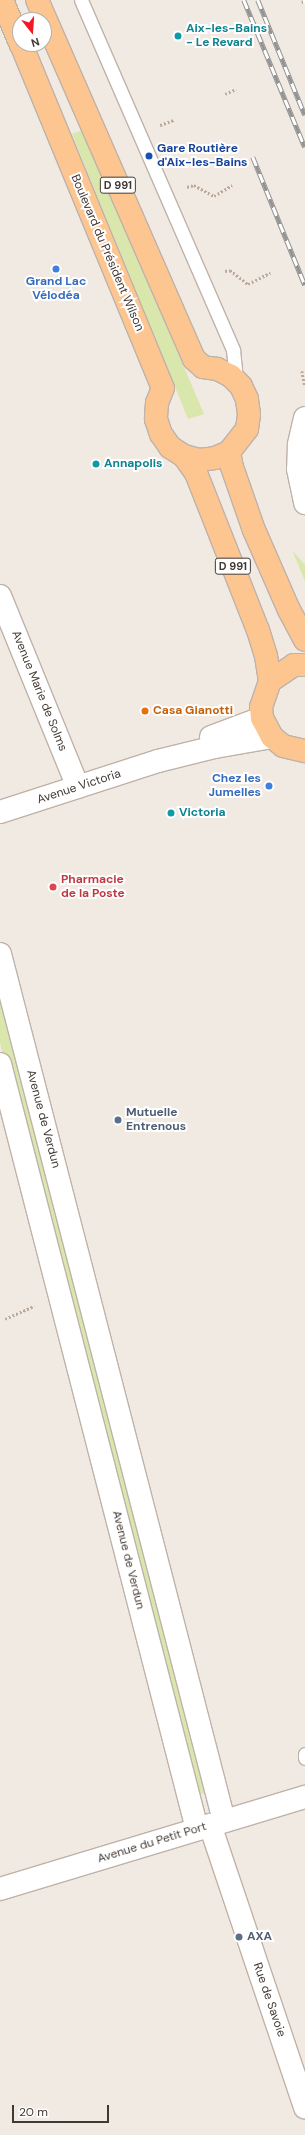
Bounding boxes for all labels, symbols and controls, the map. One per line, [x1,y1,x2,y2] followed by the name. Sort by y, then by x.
[12,12,52,52] north arrow
[186,22,267,50] place label: Aix-les-Bains - Le Revard
[173,31,183,41] marker: Aix-les-Bains - Le Revard
[29,35,41,50] text: N
[157,142,247,170] place label: Gare Routière d'Aix-les-Bains
[144,151,154,161] marker: Gare Routière d'Aix-les-Bains
[67,173,147,333] street label: Boulevard du Président Wilson
[99,176,137,194] road number: D 991
[51,264,61,274] marker: Grand Lac Vélodéa
[26,275,86,303] place label: Grand Lac Vélodéa
[104,457,162,471] place label: Annapolis
[91,459,101,469] marker: Annapolis
[214,557,252,575] road number: D 991
[8,629,70,753] street label: Avenue Marie de Solms
[153,704,233,718] place label: Casa Gianotti
[140,706,150,716] marker: Casa Gianotti
[35,767,123,807] street label: Avenue Victoria
[209,772,261,800] place label: Chez les Jumelles
[264,781,274,791] marker: Chez les Jumelles
[179,806,226,820] place label: Victoria
[166,808,176,818] marker: Victoria
[61,873,125,901] place label: Pharmacie de la Poste
[48,882,58,892] marker: Pharmacie de la Poste
[23,1068,63,1170] street label: Avenue de Verdun
[126,1106,186,1134] place label: Mutuelle Entrenous
[113,1115,123,1125] marker: Mutuelle Entrenous
[109,1509,147,1611] street label: Avenue de Verdun
[96,1820,208,1866] street label: Avenue du Petit Port
[247,1930,272,1944] place label: AXA
[234,1932,244,1942] marker: AXA
[250,1961,288,2039] street label: Rue de Savoie
[14,2097,111,2123] scale bar
[19,2104,48,2120] text: 20 m

